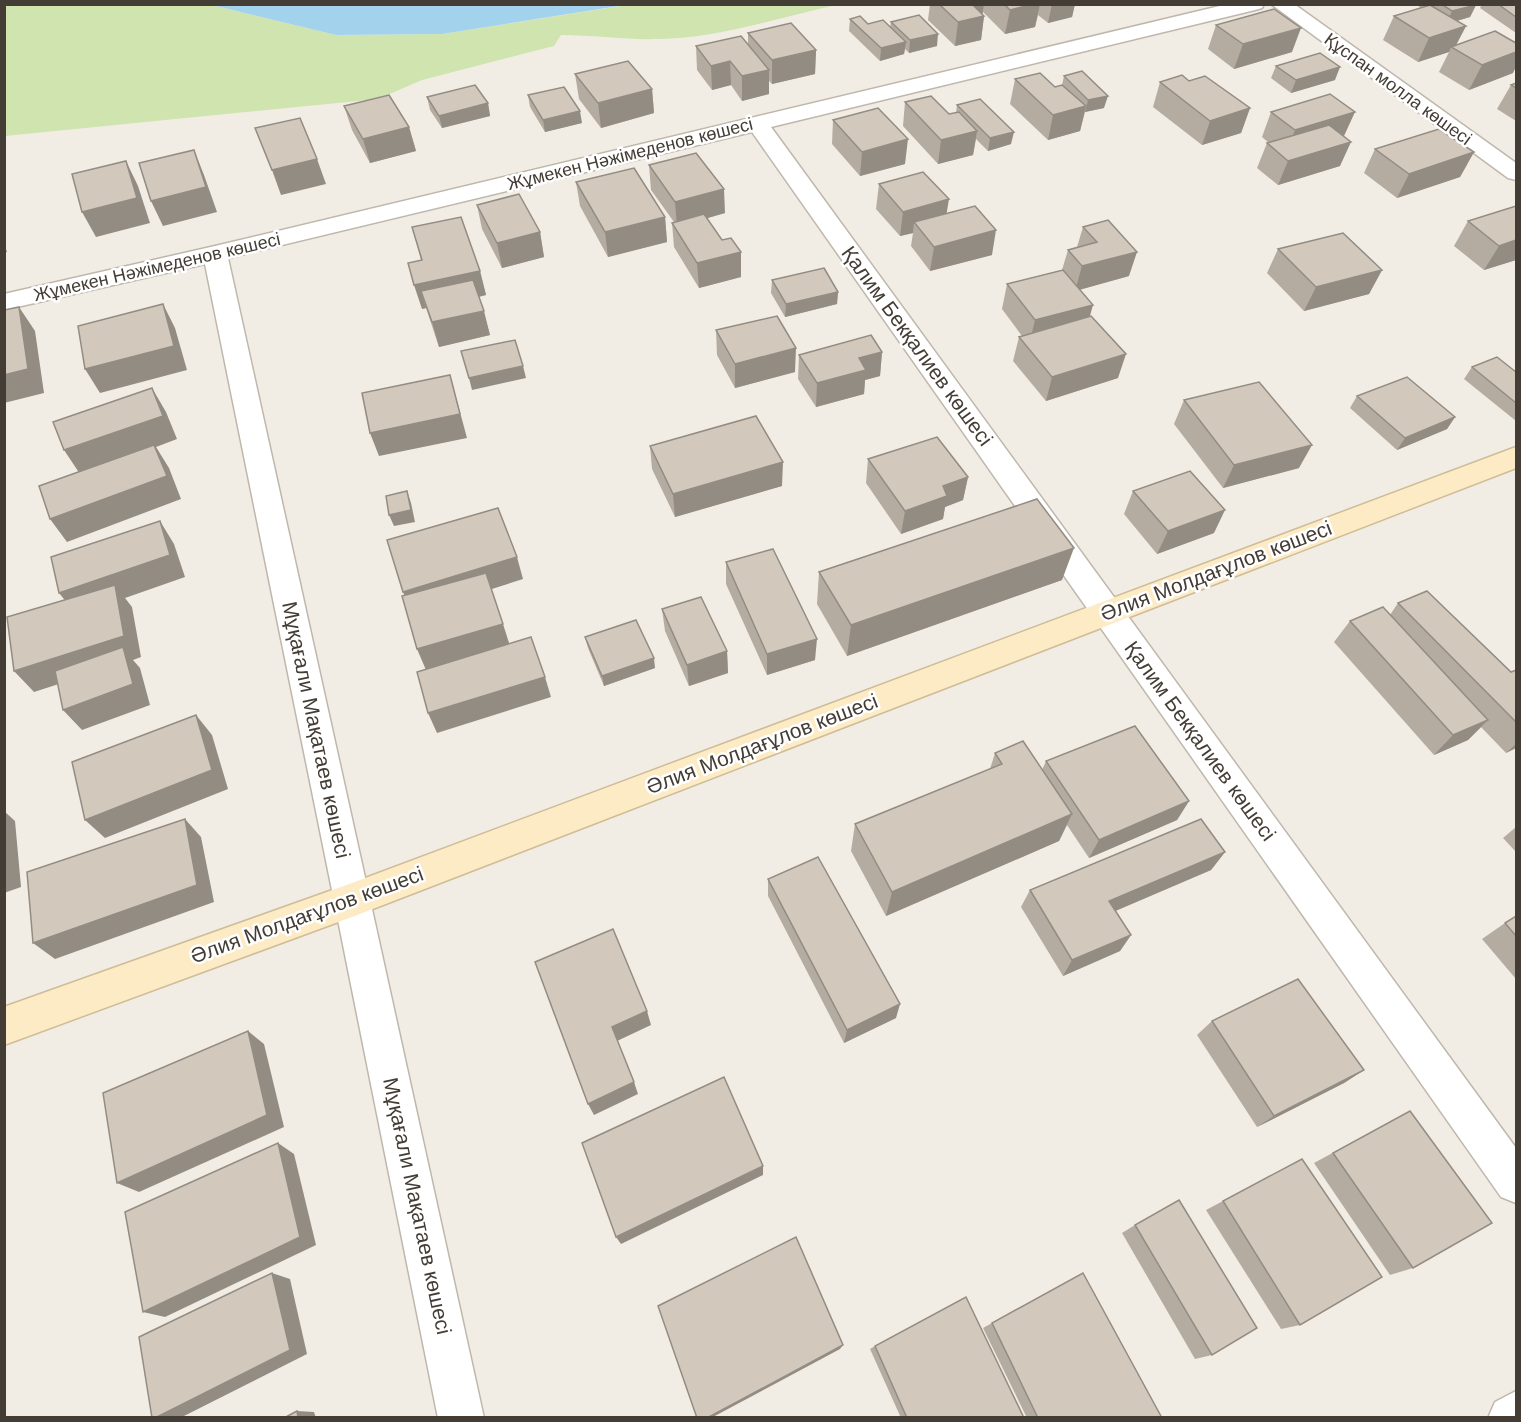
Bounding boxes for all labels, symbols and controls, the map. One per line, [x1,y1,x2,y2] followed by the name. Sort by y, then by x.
[1321,29,1475,149] street label: Құспан молла көшесі
[505,114,755,194] street label: Жұмекен Нәжімеденов көшесі
[32,229,282,305] street label: Жұмекен Нәжімеденов көшесі
[837,241,998,450] street label: Қалим Бекқалиев көшесі
[1097,516,1335,625] street label: Әлия Молдағұлов көшесі
[278,599,355,860] street label: Мұқағали Мақатаев көшесі
[1120,636,1281,845] street label: Қалим Бекқалиев көшесі
[643,689,881,798] street label: Әлия Молдағұлов көшесі
[187,862,426,967] street label: Әлия Молдағұлов көшесі
[379,1075,456,1336] street label: Мұқағали Мақатаев көшесі

